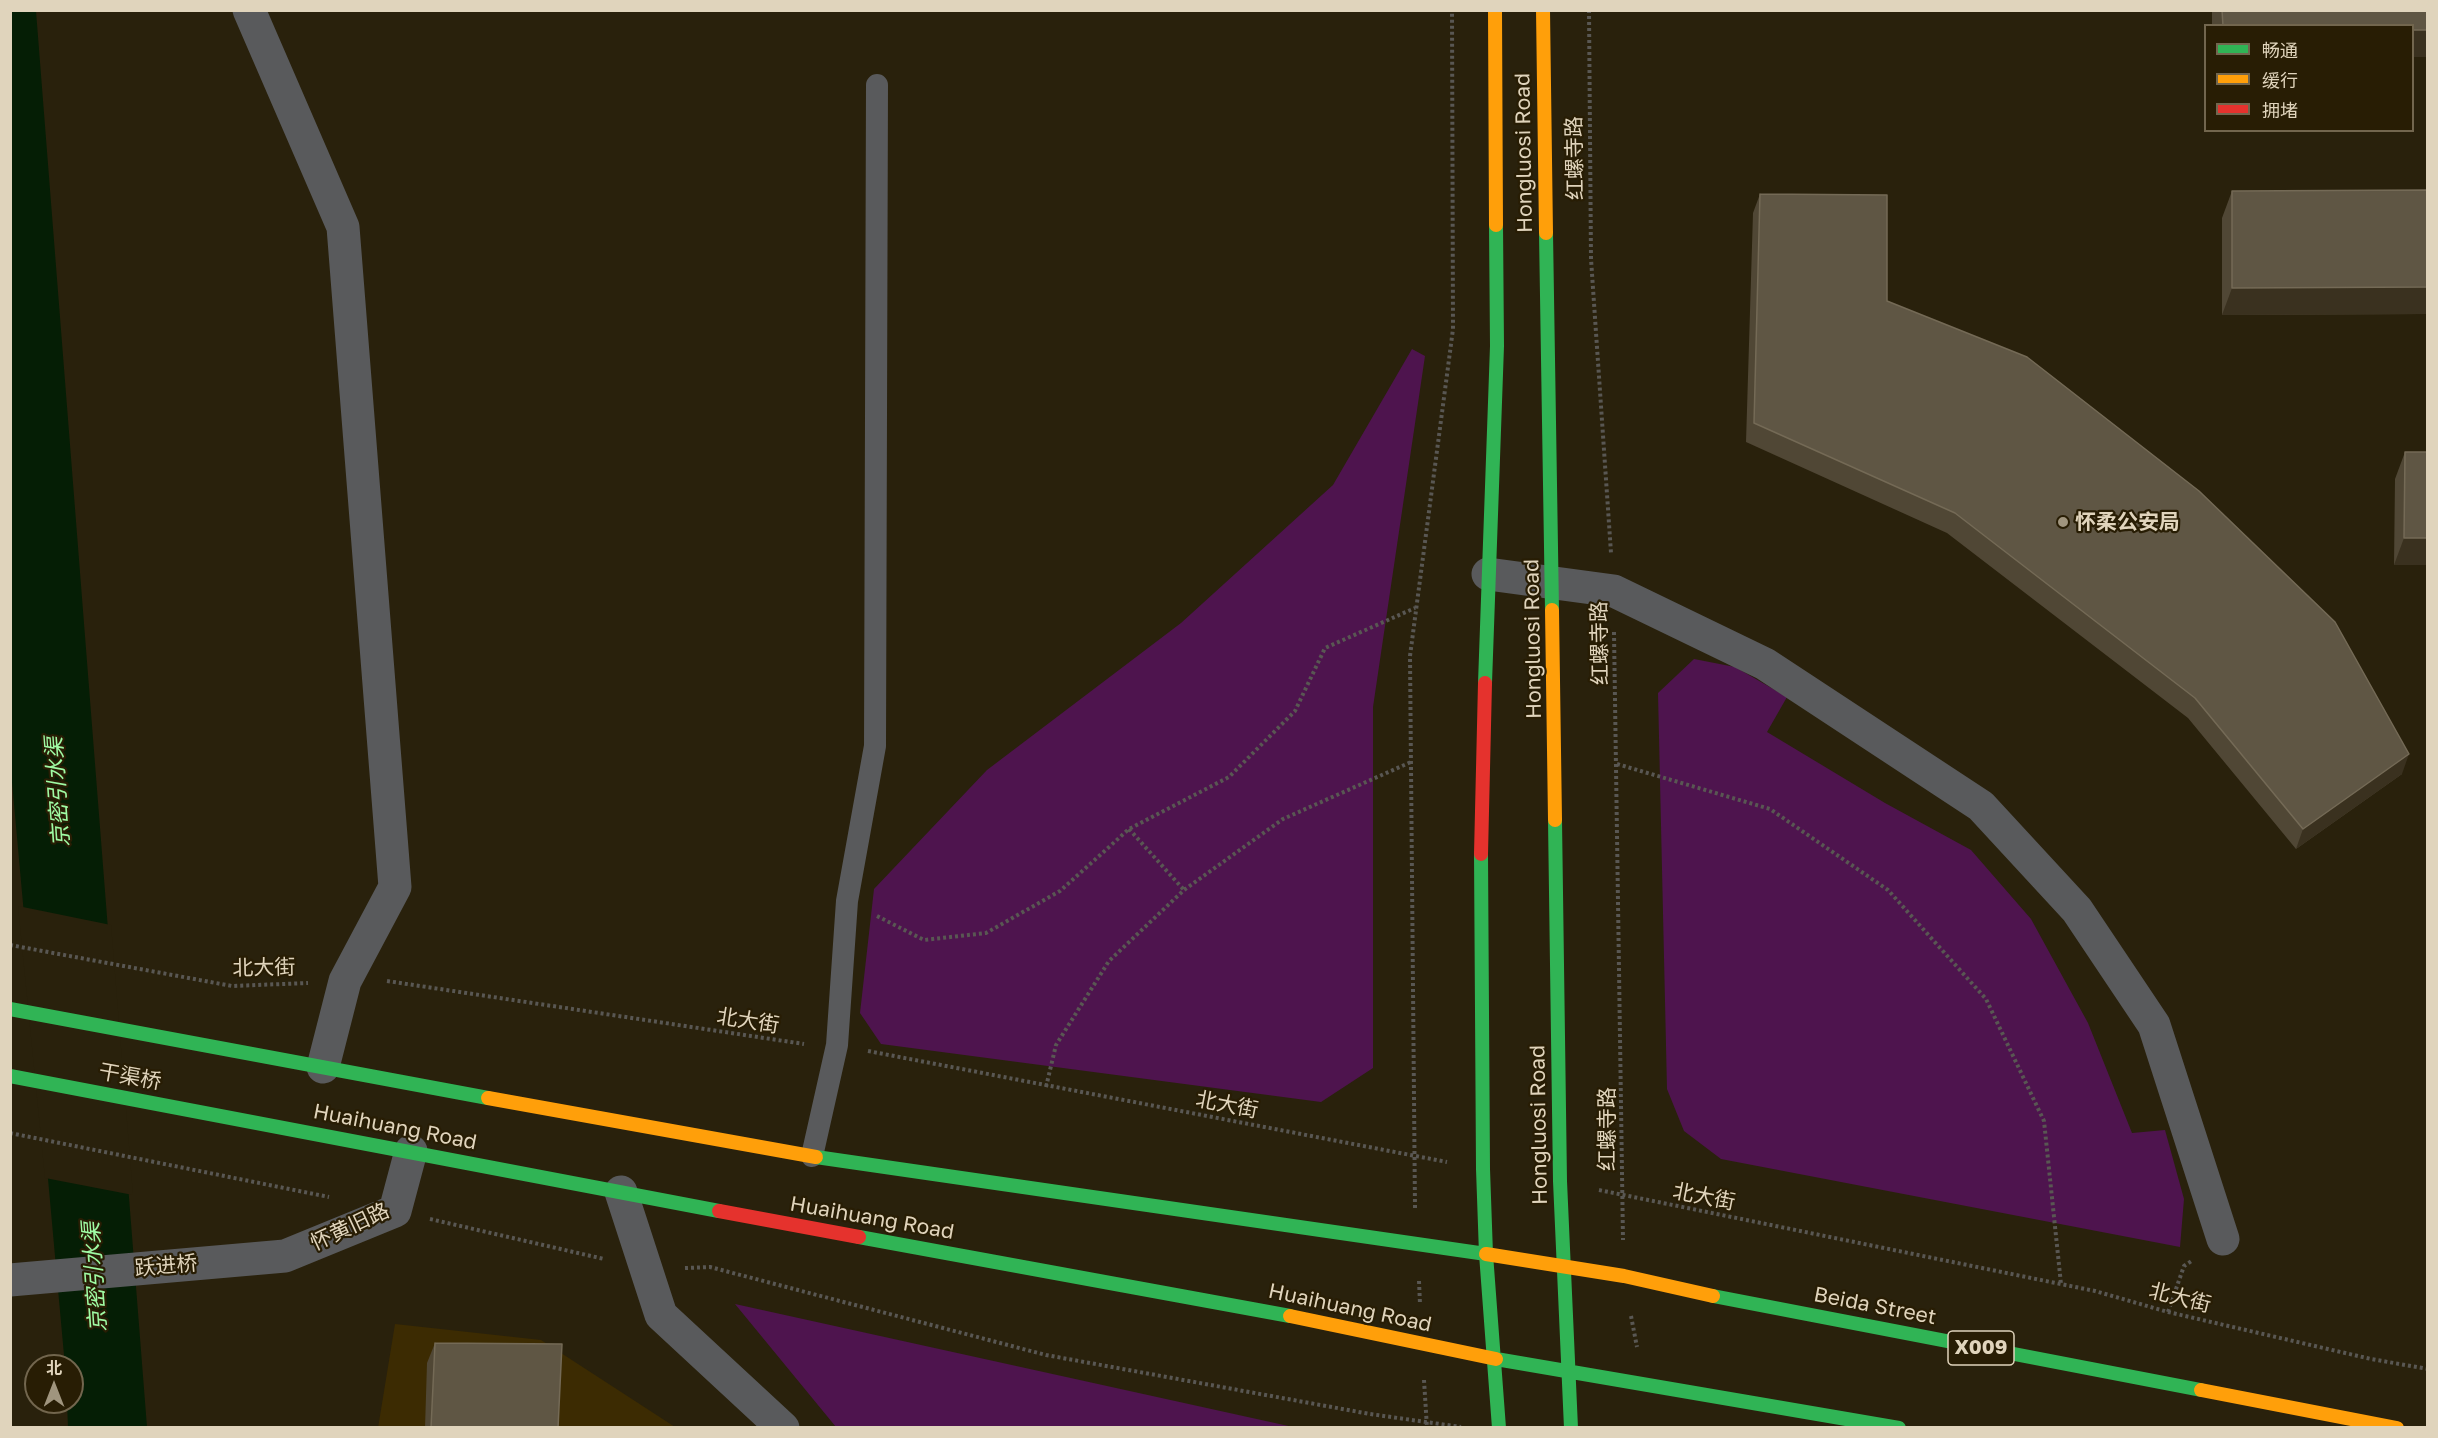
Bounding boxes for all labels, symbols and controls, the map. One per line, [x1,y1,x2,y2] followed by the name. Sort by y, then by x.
[2204,24,2414,132] legend
[2262,39,2298,61] text: 畅通
[2262,69,2298,91] text: 缓行
[1510,73,1538,233] street label: Hongluosi Road
[2262,99,2298,121] text: 拥堵
[1562,116,1588,200] street label: 红螺寺路
[2075,509,2180,535] place label: 怀柔公安局
[2056,515,2070,529] marker: 怀柔公安局
[1519,559,1547,719] street label: Hongluosi Road
[1587,601,1613,685] street label: 红螺寺路
[41,736,75,848] water label: 京密引水渠
[232,955,296,981] street label: 北大街
[715,1004,781,1038] street label: 北大街
[1525,1045,1553,1205] street label: Hongluosi Road
[97,1059,163,1095] street label: 干渠桥
[1194,1087,1260,1123] street label: 北大街
[1594,1087,1620,1171] street label: 红螺寺路
[311,1099,479,1155] street label: Huaihuang Road
[1671,1179,1737,1215] street label: 北大街
[788,1191,956,1245] street label: Huaihuang Road
[307,1198,393,1256] street label: 怀黄旧路
[78,1221,112,1333] water label: 京密引水渠
[134,1251,198,1281] street label: 跃进桥
[1266,1278,1434,1338] street label: Huaihuang Road
[2146,1278,2214,1318] street label: 北大街
[1812,1282,1938,1330] street label: Beida Street
[1948,1331,2014,1365] road number: X009
[24,1354,84,1414] north arrow
[46,1358,62,1378] text: 北

